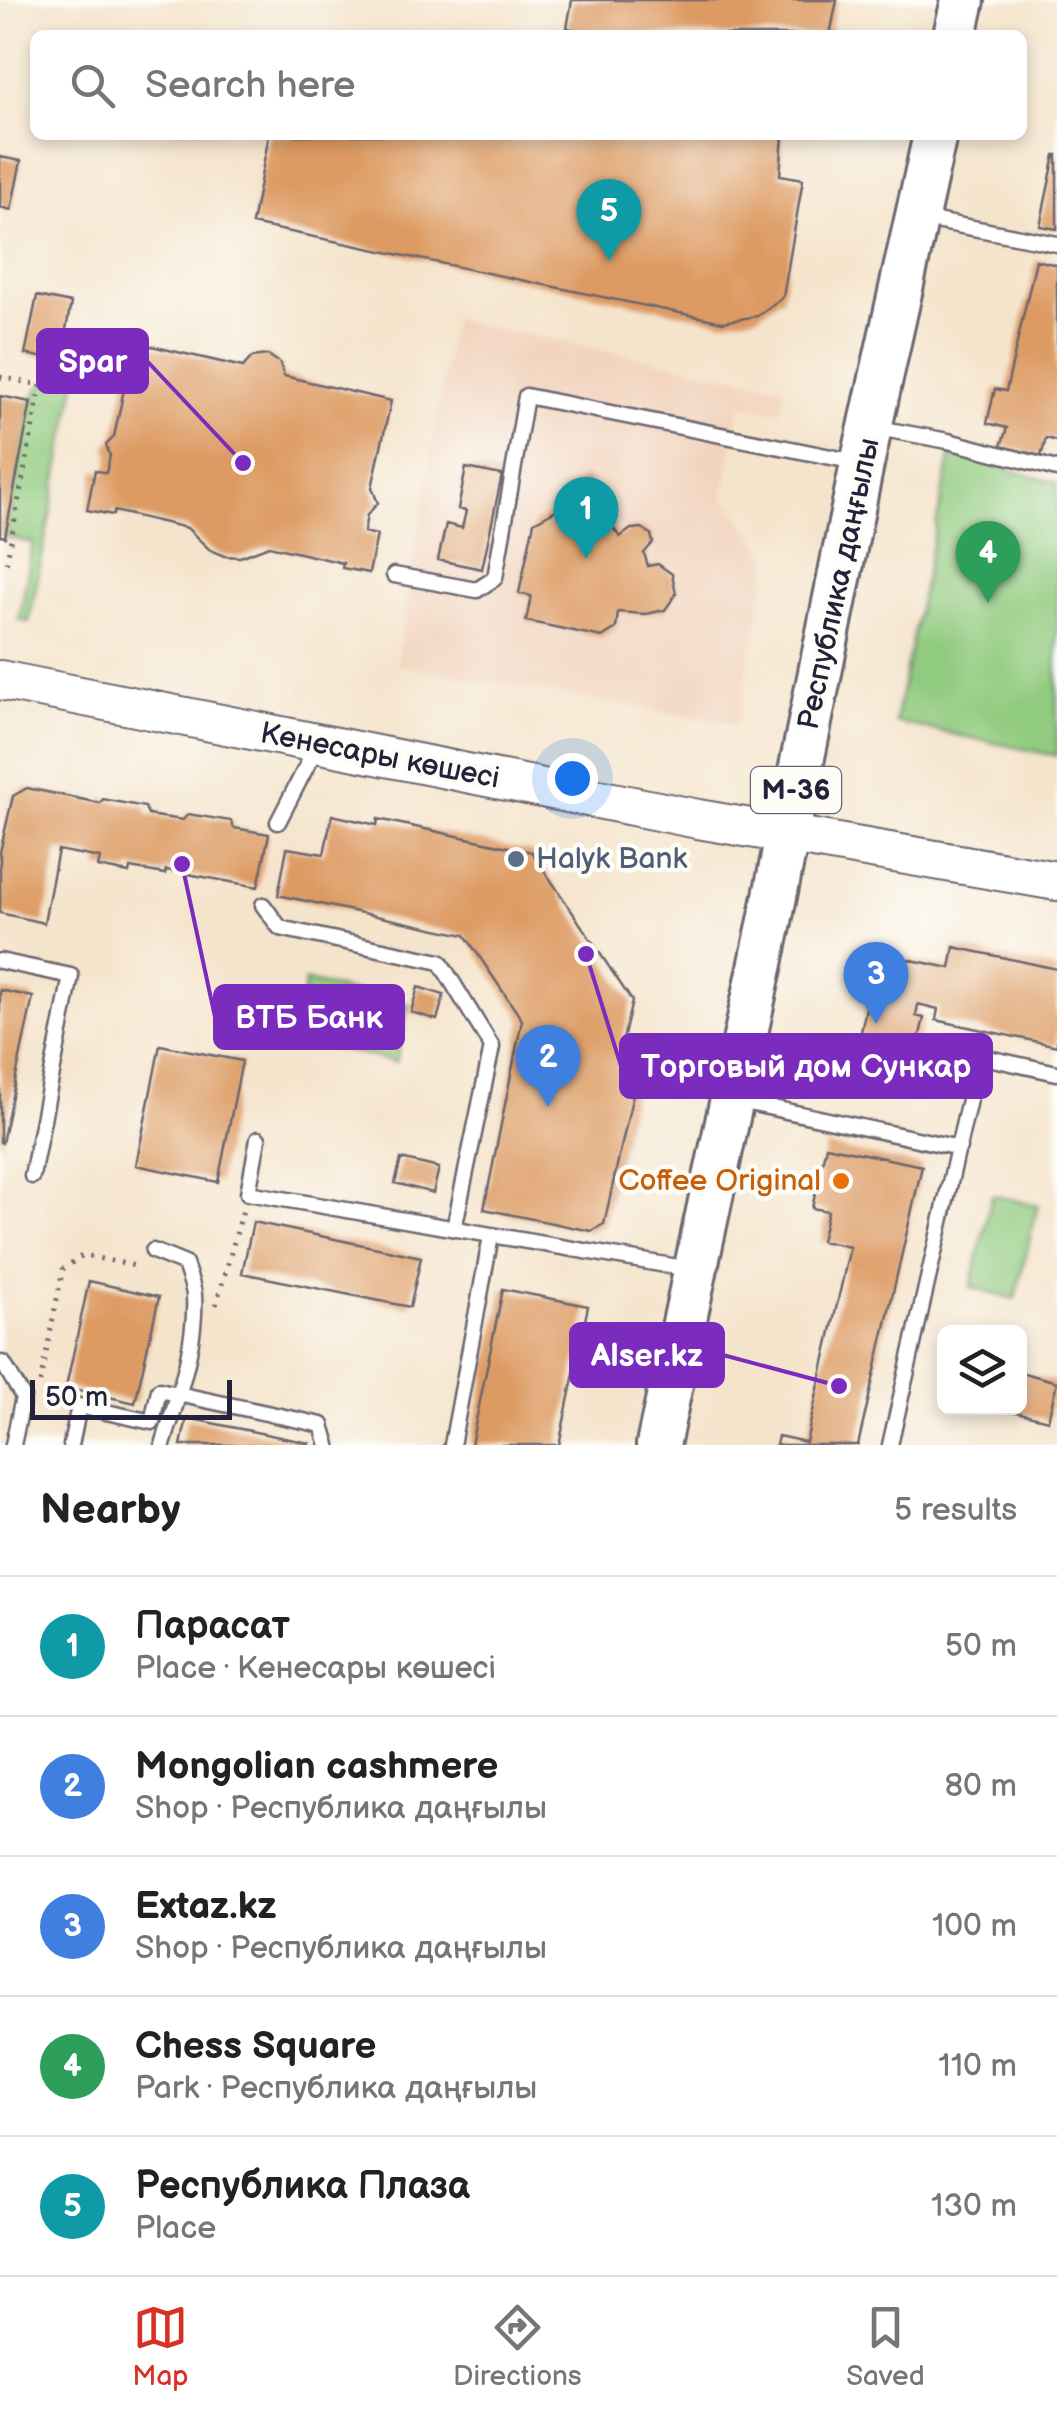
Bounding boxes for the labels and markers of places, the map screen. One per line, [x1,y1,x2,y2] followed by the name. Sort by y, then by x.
[576,178,642,261] pin: 5
[38,330,147,392] callout: Spar
[554,476,618,559] pin: 1
[956,520,1020,603] pin: 4
[536,841,687,877] place label: Halyk Bank
[505,848,527,870] marker: Halyk Bank
[844,942,908,1024] pin: 3
[215,986,403,1048] callout: ВТБ Банк
[516,1024,580,1107] pin: 2
[621,1035,991,1097] callout: Торговый дом Сункар
[618,1163,821,1199] place label: Coffee Original
[830,1170,852,1192] marker: Coffee Original
[571,1324,723,1386] callout: Alser.kz

